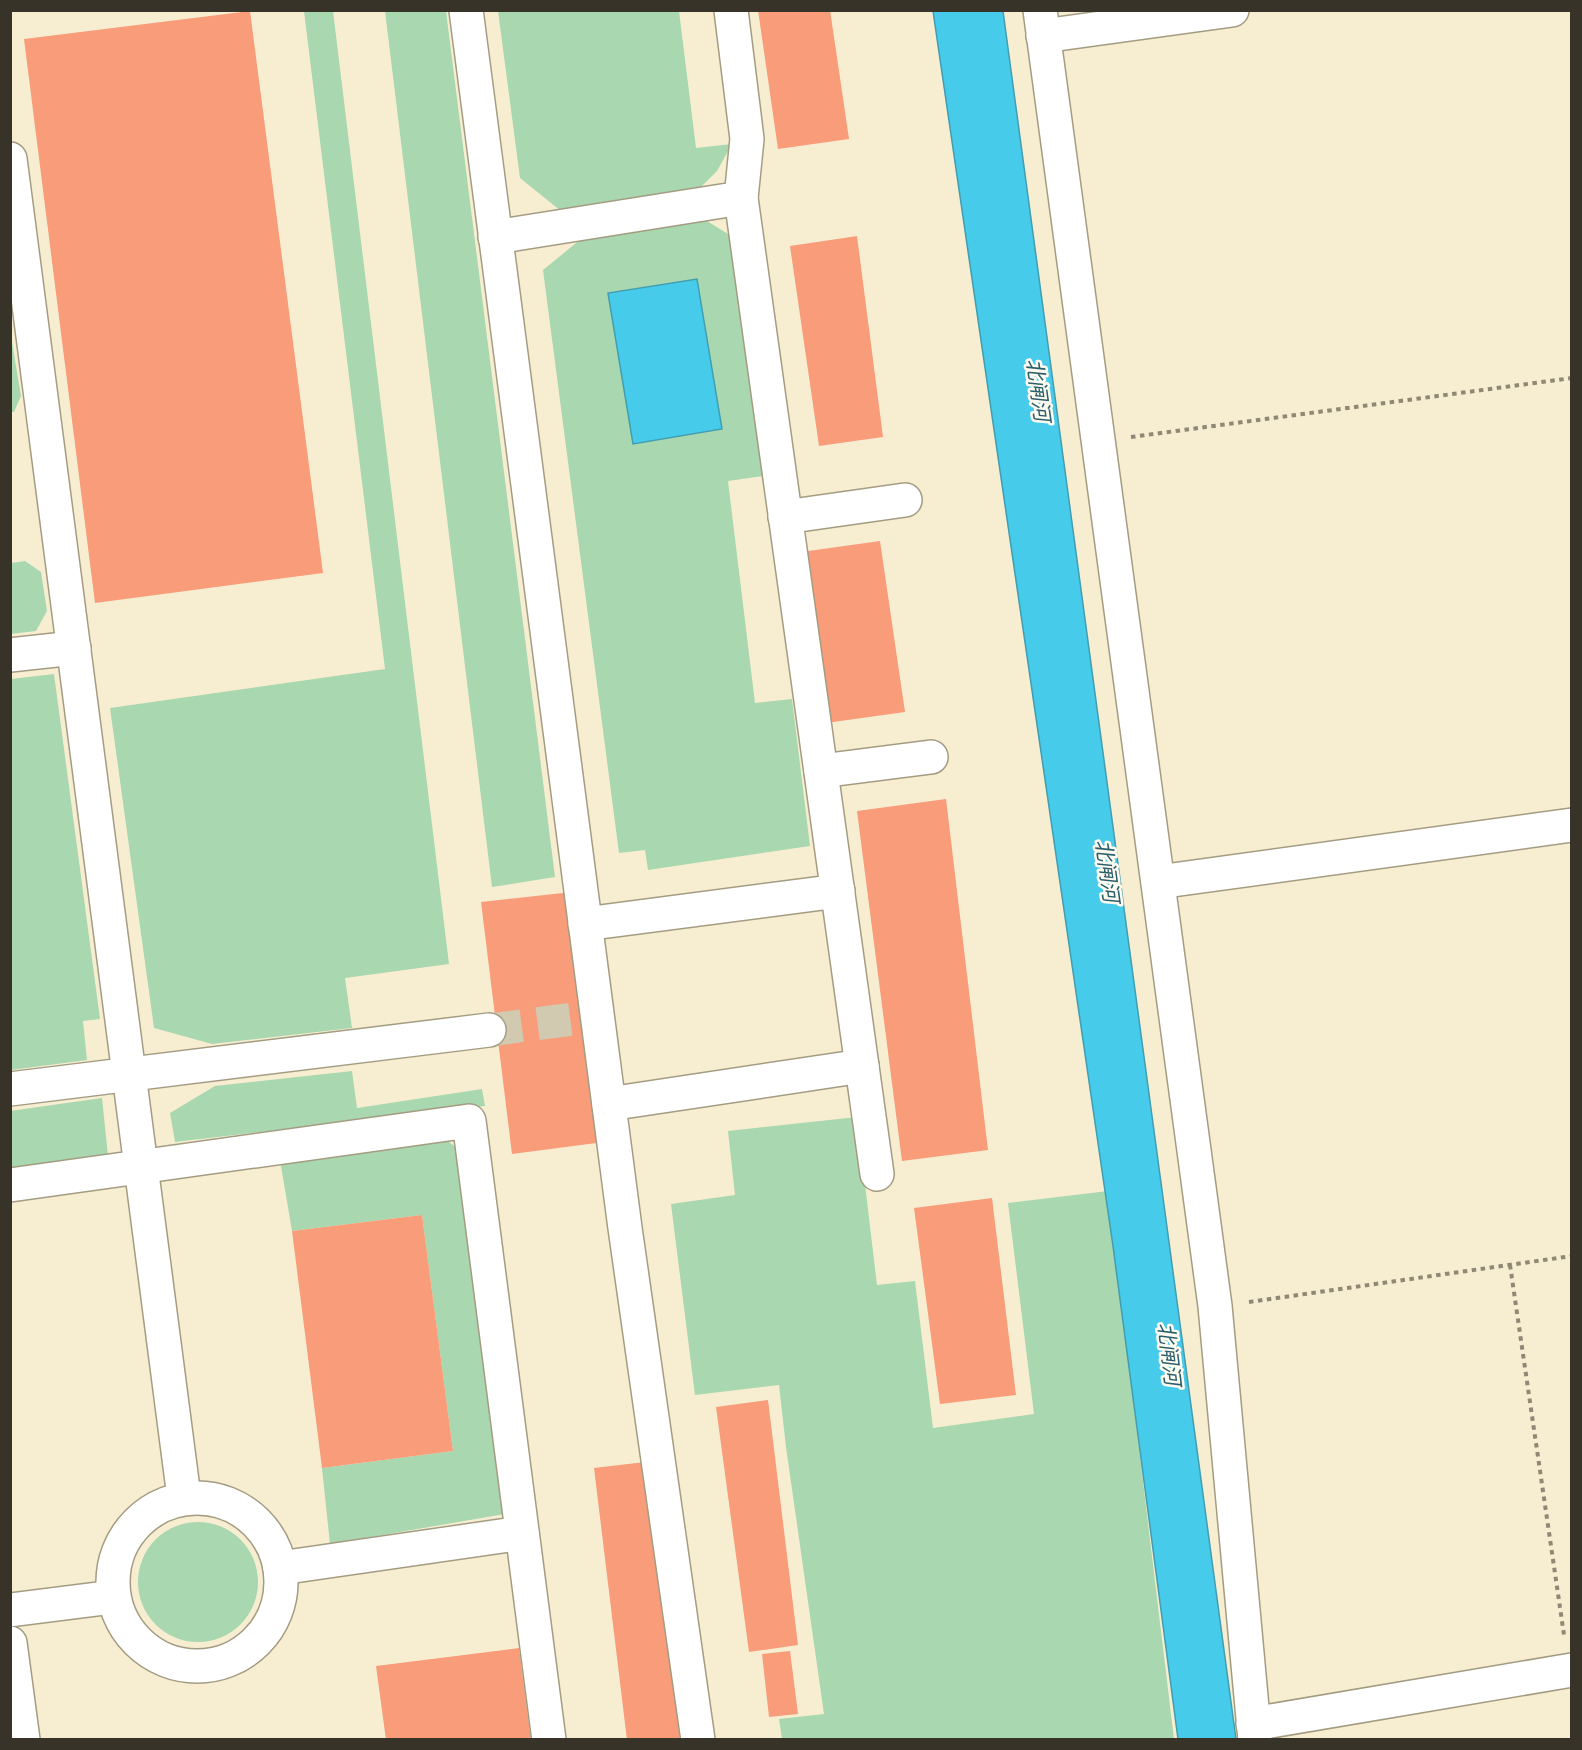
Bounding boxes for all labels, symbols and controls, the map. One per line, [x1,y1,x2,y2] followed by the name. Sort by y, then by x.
[1023,357,1057,427] water label: 北闸河
[1092,838,1126,908] water label: 北闸河
[1154,1321,1187,1391] water label: 北闸河

